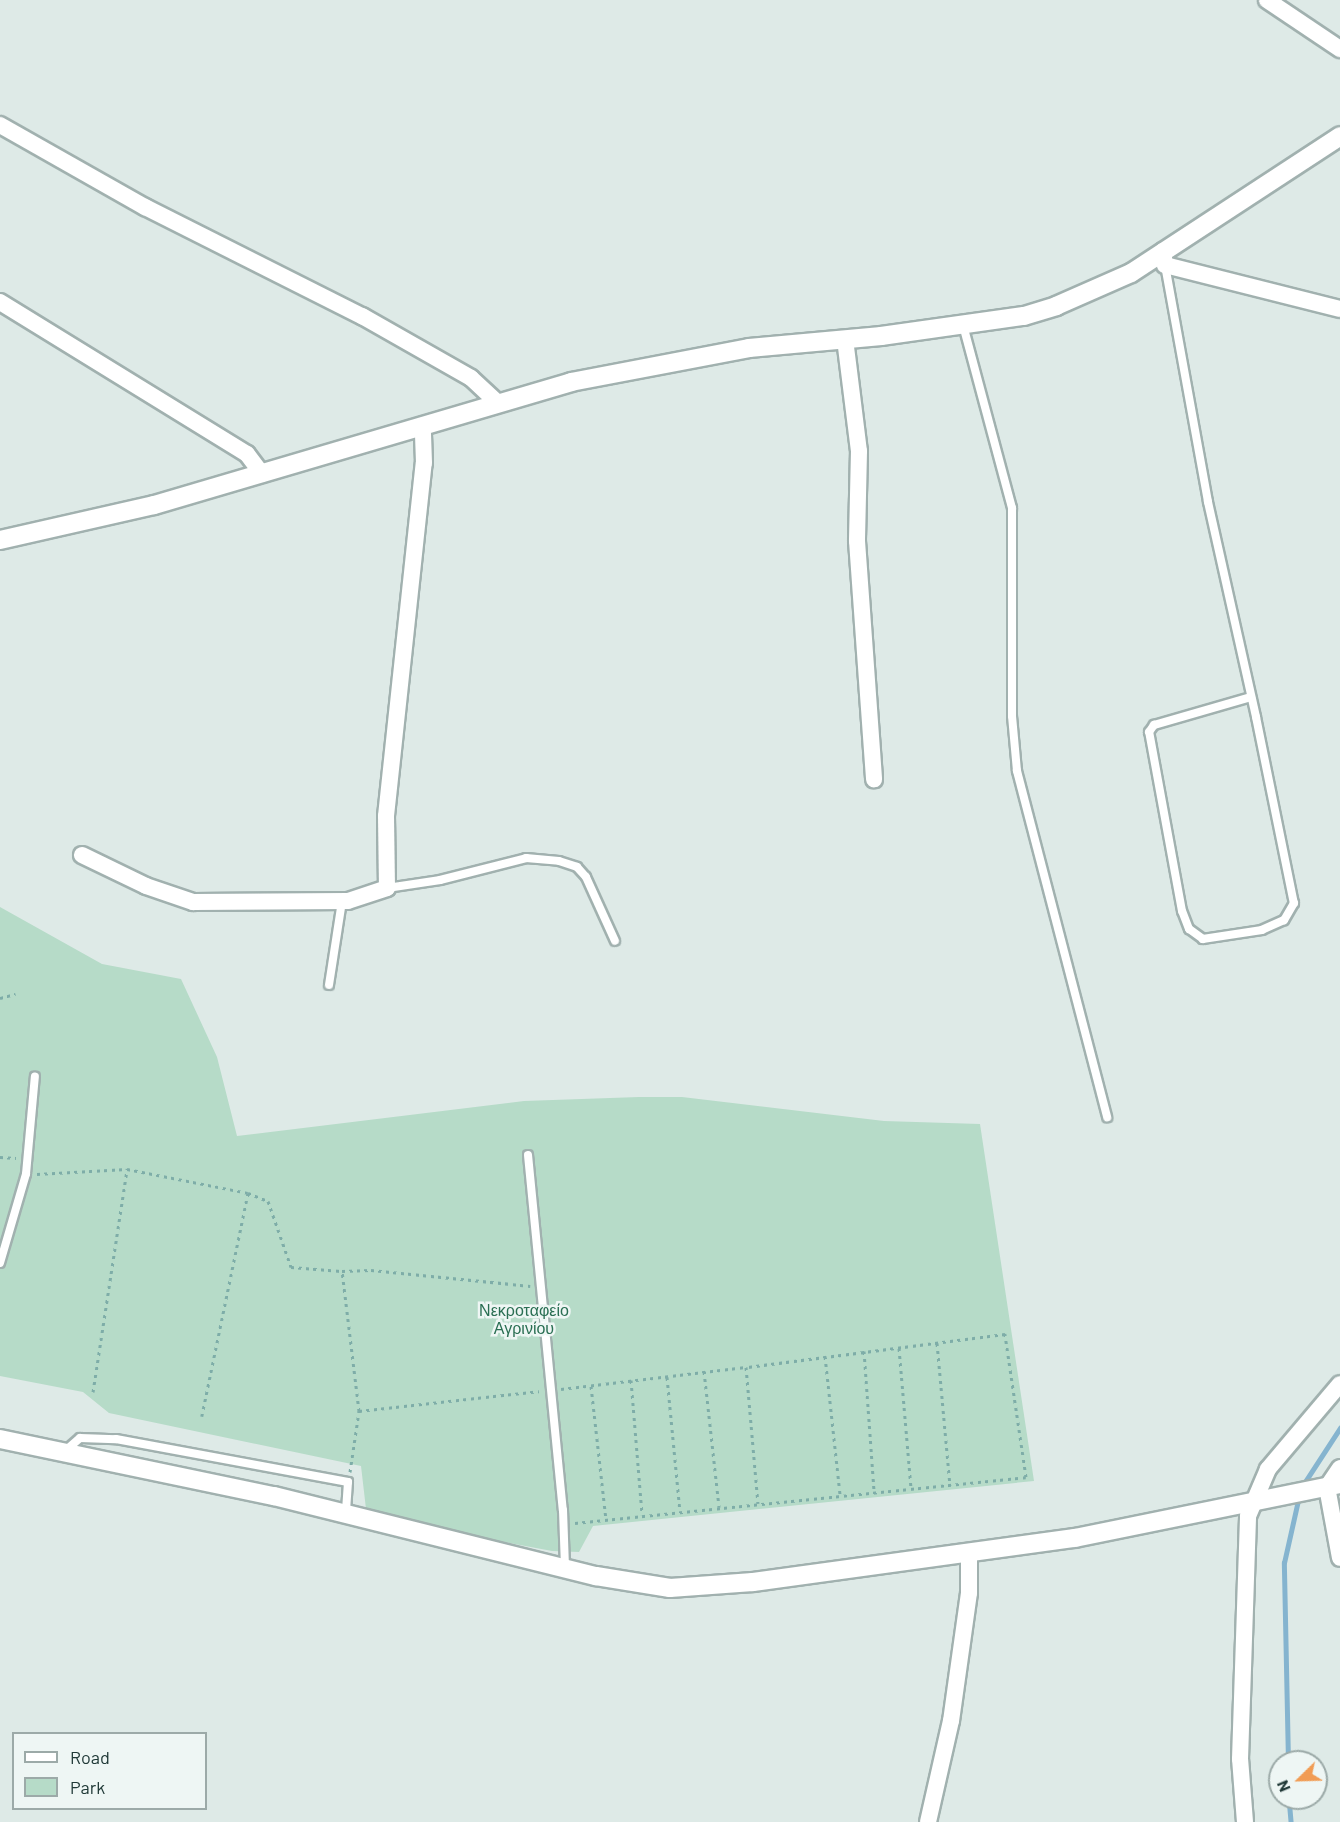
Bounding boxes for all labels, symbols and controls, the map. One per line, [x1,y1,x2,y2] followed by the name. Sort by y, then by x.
[479,1300,569,1338] park label: Νεκροταφείο Αγρινίου
[12,1732,207,1810] legend
[70,1746,110,1768] text: Road
[1268,1750,1328,1810] north arrow
[70,1776,105,1798] text: Park
[1272,1778,1294,1795] text: N

